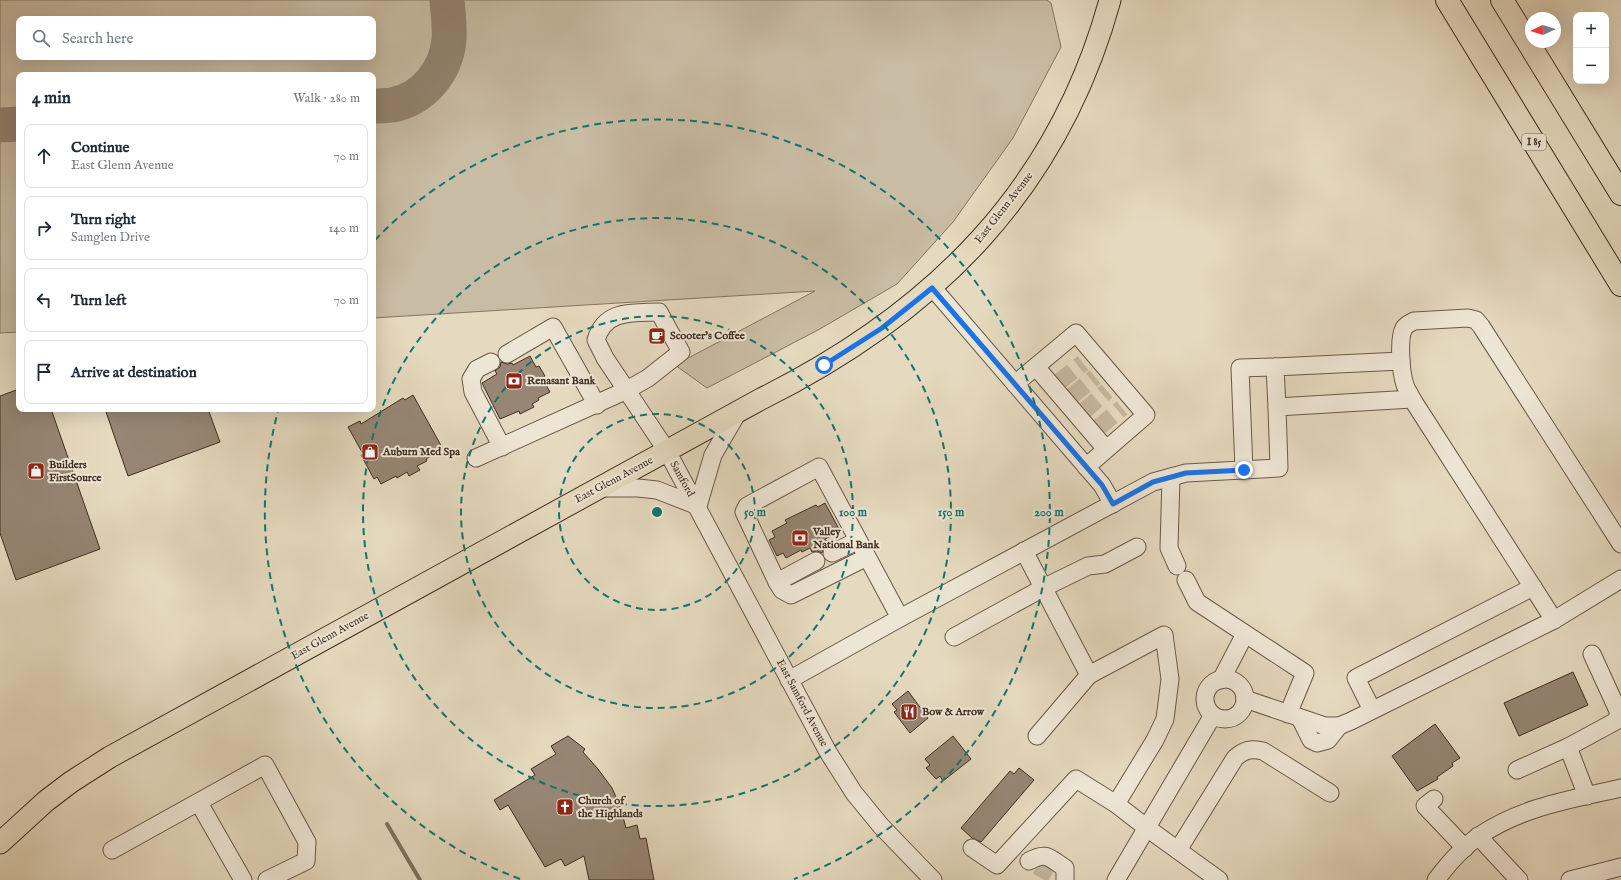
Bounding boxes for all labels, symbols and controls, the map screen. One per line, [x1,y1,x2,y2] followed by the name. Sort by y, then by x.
[1525,12,1561,48] north arrow
[1573,12,1609,84] map controls
[1573,12,1609,48] button: +
[16,16,376,60] search box
[30,27,52,49] icon: search
[62,29,133,48] text: Search here
[1573,48,1609,84] button: −
[32,88,71,109] text: 4 min
[293,90,360,107] text: Walk · 280 m
[1522,134,1546,150] road number: I 85
[71,138,129,157] text: Continue
[33,145,55,167] icon: ahead
[334,148,359,165] text: 70 m
[71,157,174,174] text: East Glenn Avenue
[972,169,1036,247] street label: East Glenn Avenue
[71,210,136,229] text: Turn right
[33,217,55,239] icon: right
[329,220,359,237] text: 140 m
[71,229,150,246] text: Samglen Drive
[33,289,55,311] icon: left
[71,291,127,310] text: Turn left
[334,292,359,309] text: 70 m
[647,326,667,346] cafe icon: Scooter's Coffee
[670,329,745,343] place label: Scooter's Coffee
[815,356,833,374] route start
[33,361,55,383] icon: arrive
[71,363,197,382] text: Arrive at destination
[504,371,524,391] bank icon: Renasant Bank
[527,374,596,388] place label: Renasant Bank
[360,442,380,462] shop icon: Auburn Med Spa
[382,445,460,459] place label: Auburn Med Spa
[572,453,656,507] street label: East Glenn Avenue
[49,458,102,485] place label: Builders FirstSource
[667,459,698,499] street label: Samford
[26,461,46,481] shop icon: Builders FirstSource
[1235,461,1253,479] route end
[650,505,664,519] centre of rings
[744,505,767,520] text: 50 m
[839,505,868,520] text: 100 m
[938,505,965,520] text: 150 m
[1034,505,1064,520] text: 200 m
[812,525,880,552] place label: Valley National Bank
[790,528,810,548] bank icon: Valley National Bank
[289,609,371,663] street label: East Glenn Avenue
[773,657,831,749] street label: East Samford Avenue
[899,702,919,722] restaurant icon: Bow & Arrow
[922,705,985,719] place label: Bow & Arrow
[577,794,643,821] place label: Church of the Highlands
[555,797,575,817] church icon: Church of the Highlands

